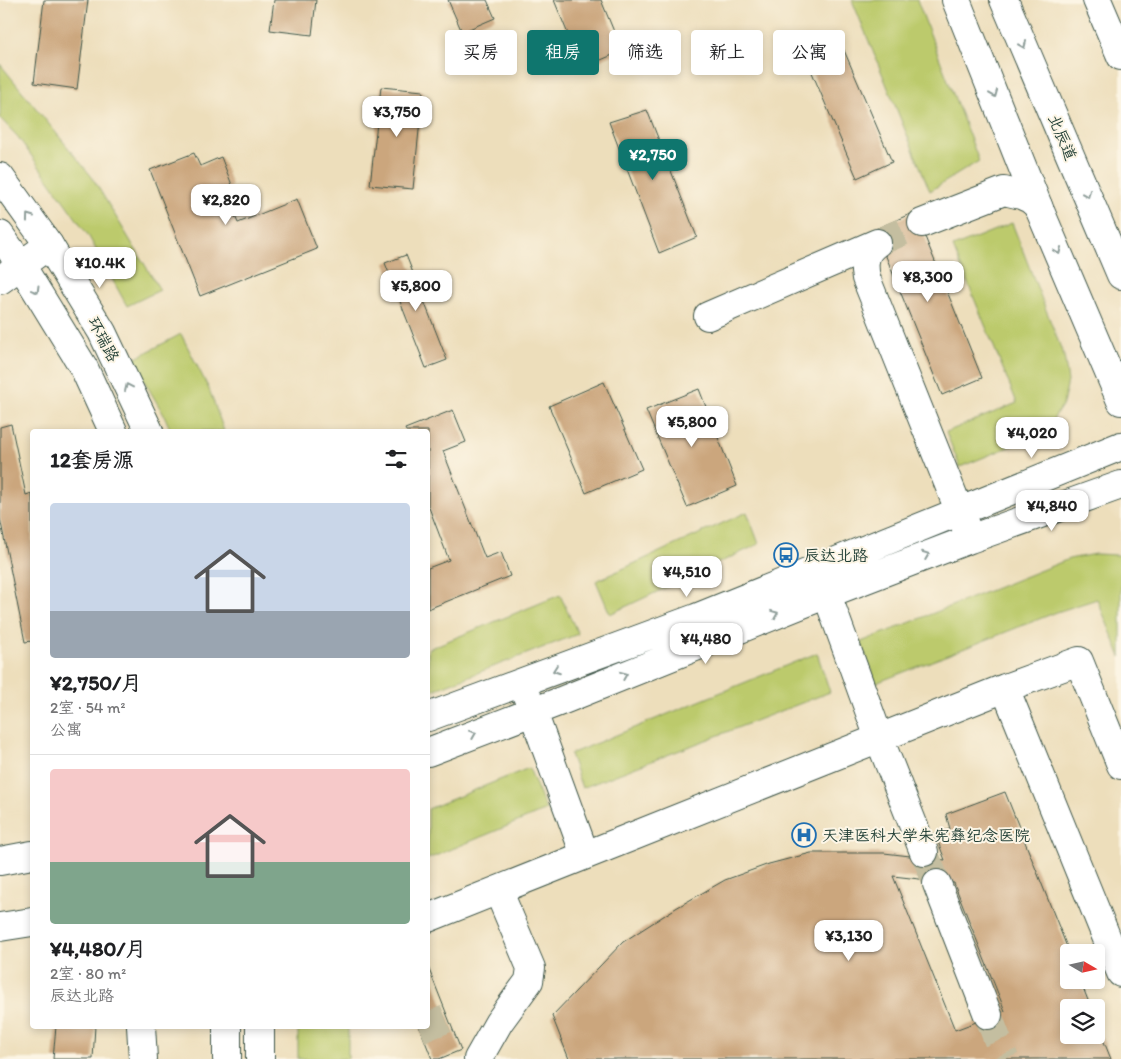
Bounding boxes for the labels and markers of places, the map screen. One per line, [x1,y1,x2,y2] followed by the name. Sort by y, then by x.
[356,96,438,138] pin: ¥3,750
[612,138,694,181] pin: ¥2,750
[185,184,267,226] pin: ¥2,820
[59,246,141,289] pin: ¥10.4K
[887,260,969,303] pin: ¥8,300
[375,270,457,312] pin: ¥5,800
[651,406,733,448] pin: ¥5,800
[991,416,1073,459] pin: ¥4,020
[1011,490,1093,532] pin: ¥4,840
[773,542,799,568] bus stop icon: 辰达北路
[804,546,868,565] place label: 辰达北路
[646,556,728,598] pin: ¥4,510
[665,622,747,665] pin: ¥4,480
[791,822,817,848] hospital icon: 天津医科大学朱宪彝纪念医院
[822,826,1030,845] place label: 天津医科大学朱宪彝纪念医院
[808,920,890,962] pin: ¥3,130

